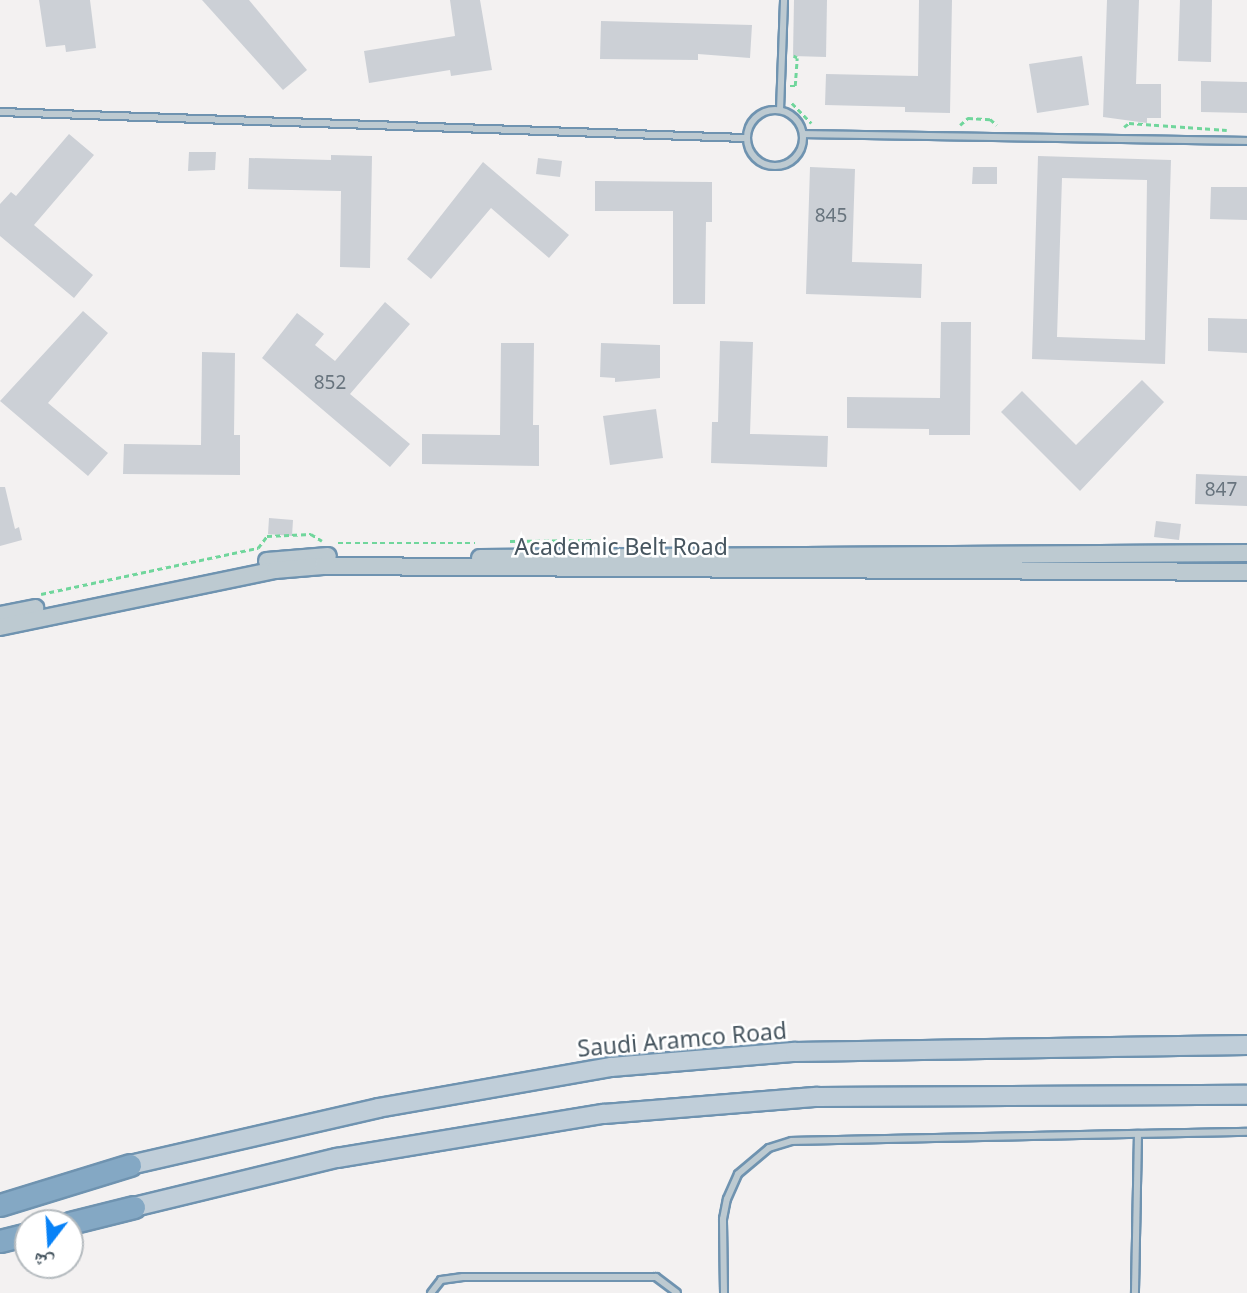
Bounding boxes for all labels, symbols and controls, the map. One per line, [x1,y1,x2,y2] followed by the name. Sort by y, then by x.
[815,205,847,227] house number: 845
[314,372,346,394] house number: 852
[1205,479,1237,501] house number: 847
[514,532,728,560] street label: Academic Belt Road
[576,1016,788,1062] street label: Saudi Aramco Road
[14,1209,84,1279] north arrow
[30,1247,57,1278] text: ش

